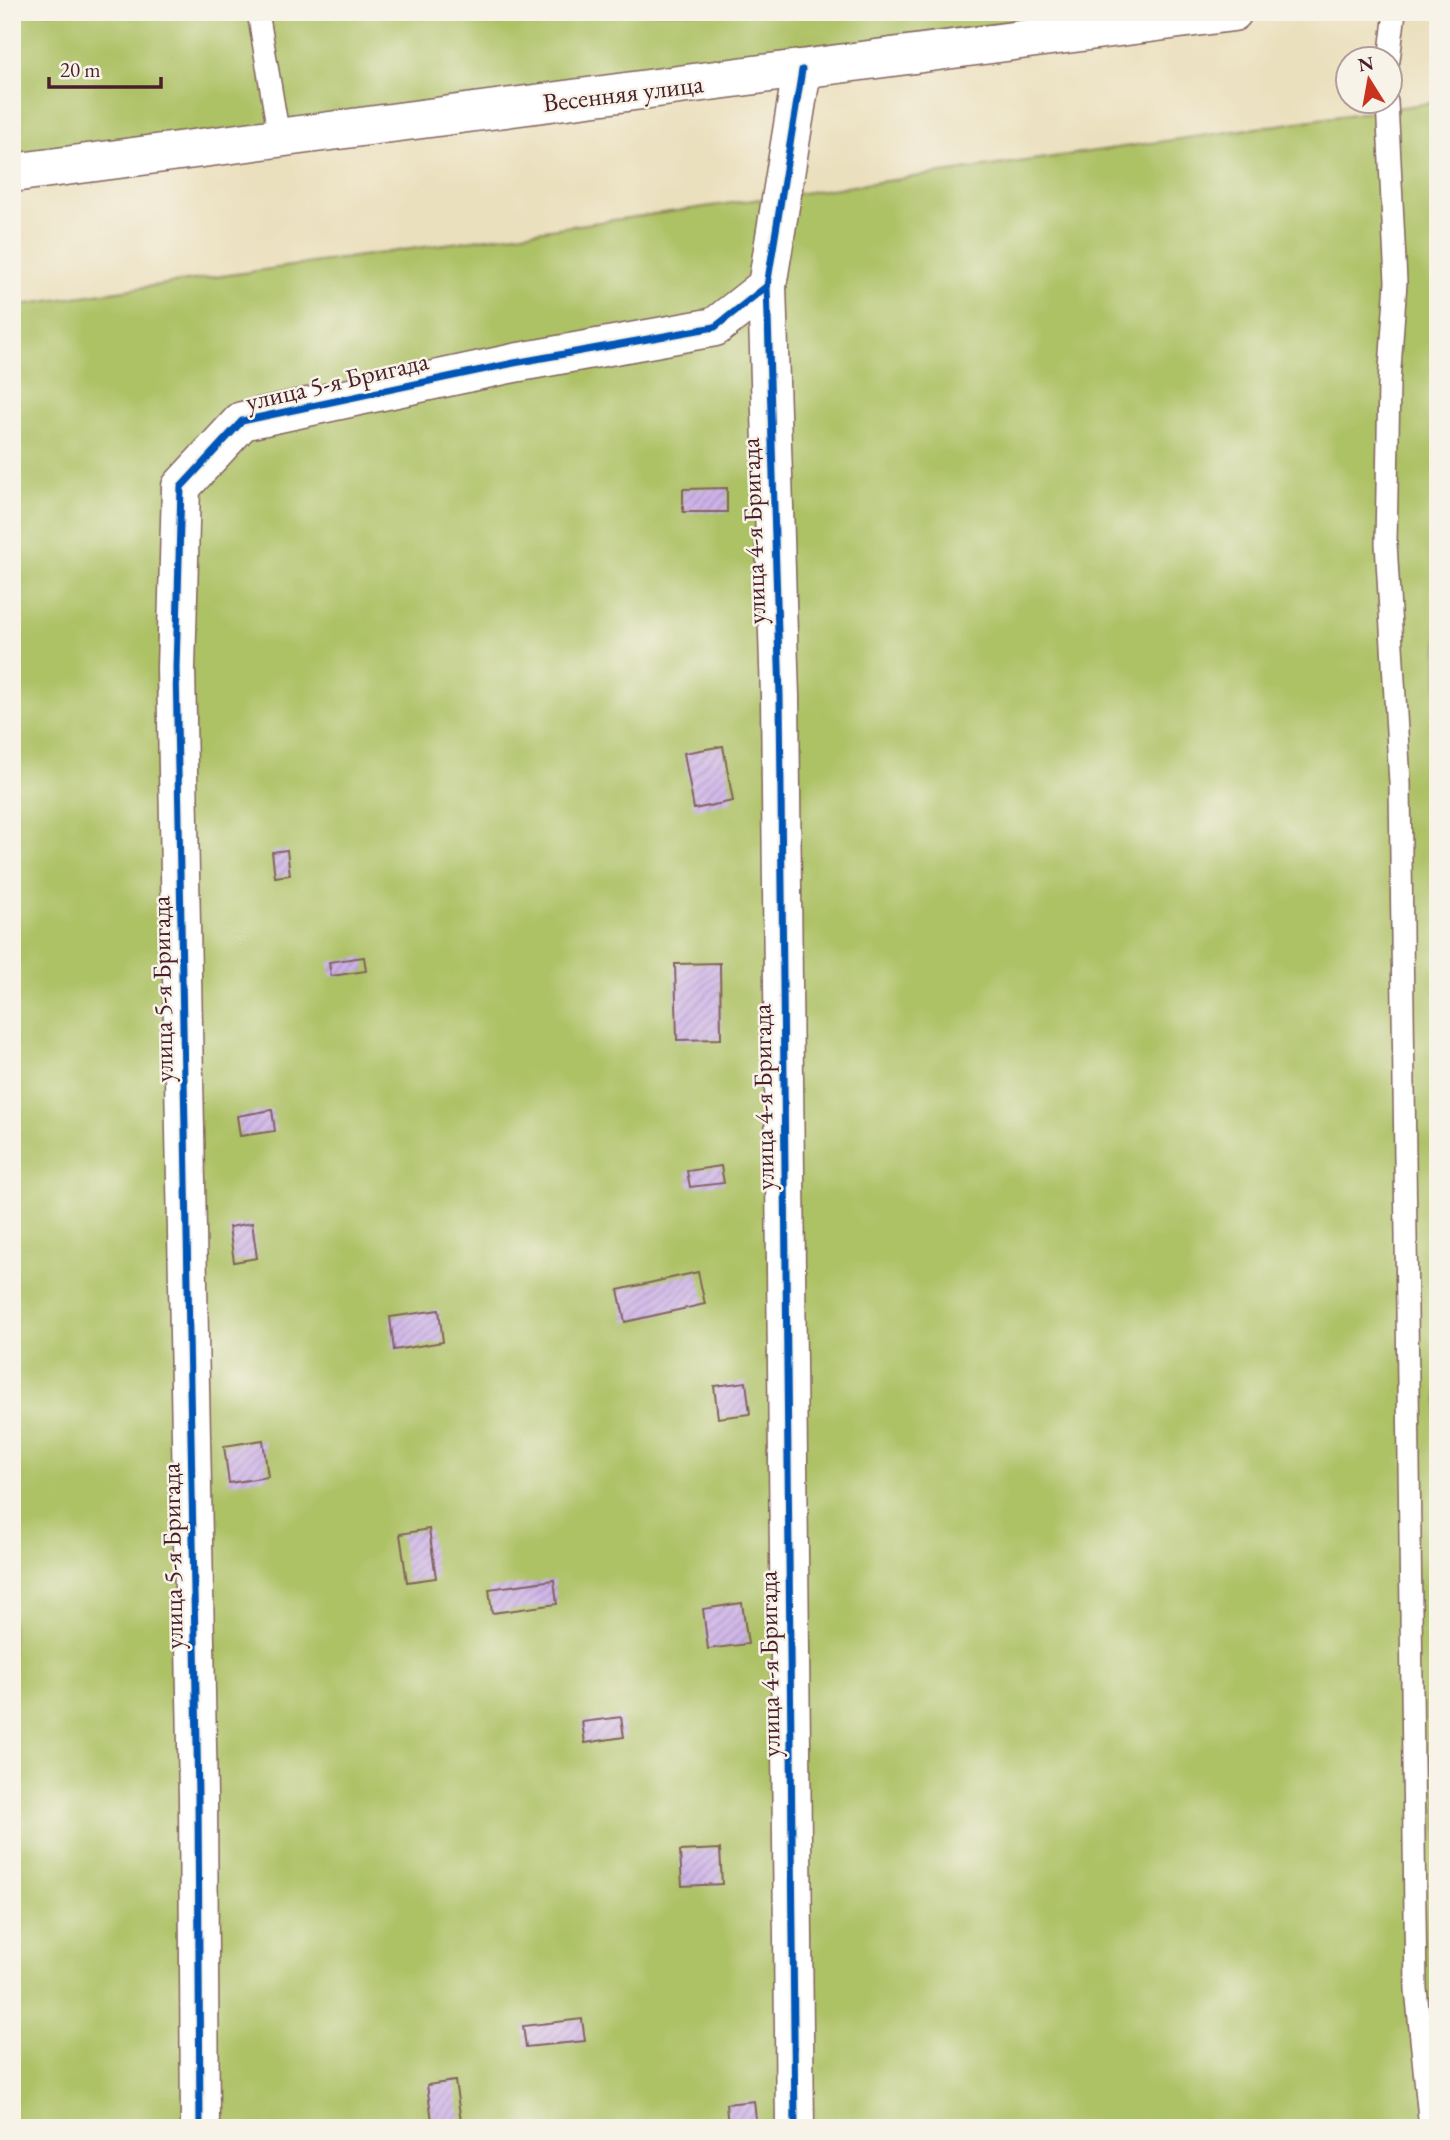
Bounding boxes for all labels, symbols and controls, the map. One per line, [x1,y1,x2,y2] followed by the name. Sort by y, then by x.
[49,46,161,90] scale bar
[1334,46,1404,116] north arrow
[1356,50,1376,78] text: N
[60,56,101,83] text: 20 m
[541,66,706,120] street label: Весенняя улица
[242,343,432,419] street label: улица 5-я Бригада
[733,437,773,625] street label: улица 4-я Бригада
[143,895,181,1083] street label: улица 5-я Бригада
[744,1003,782,1191] street label: улица 4-я Бригада
[153,1462,191,1650] street label: улица 5-я Бригада
[750,1570,788,1758] street label: улица 4-я Бригада

